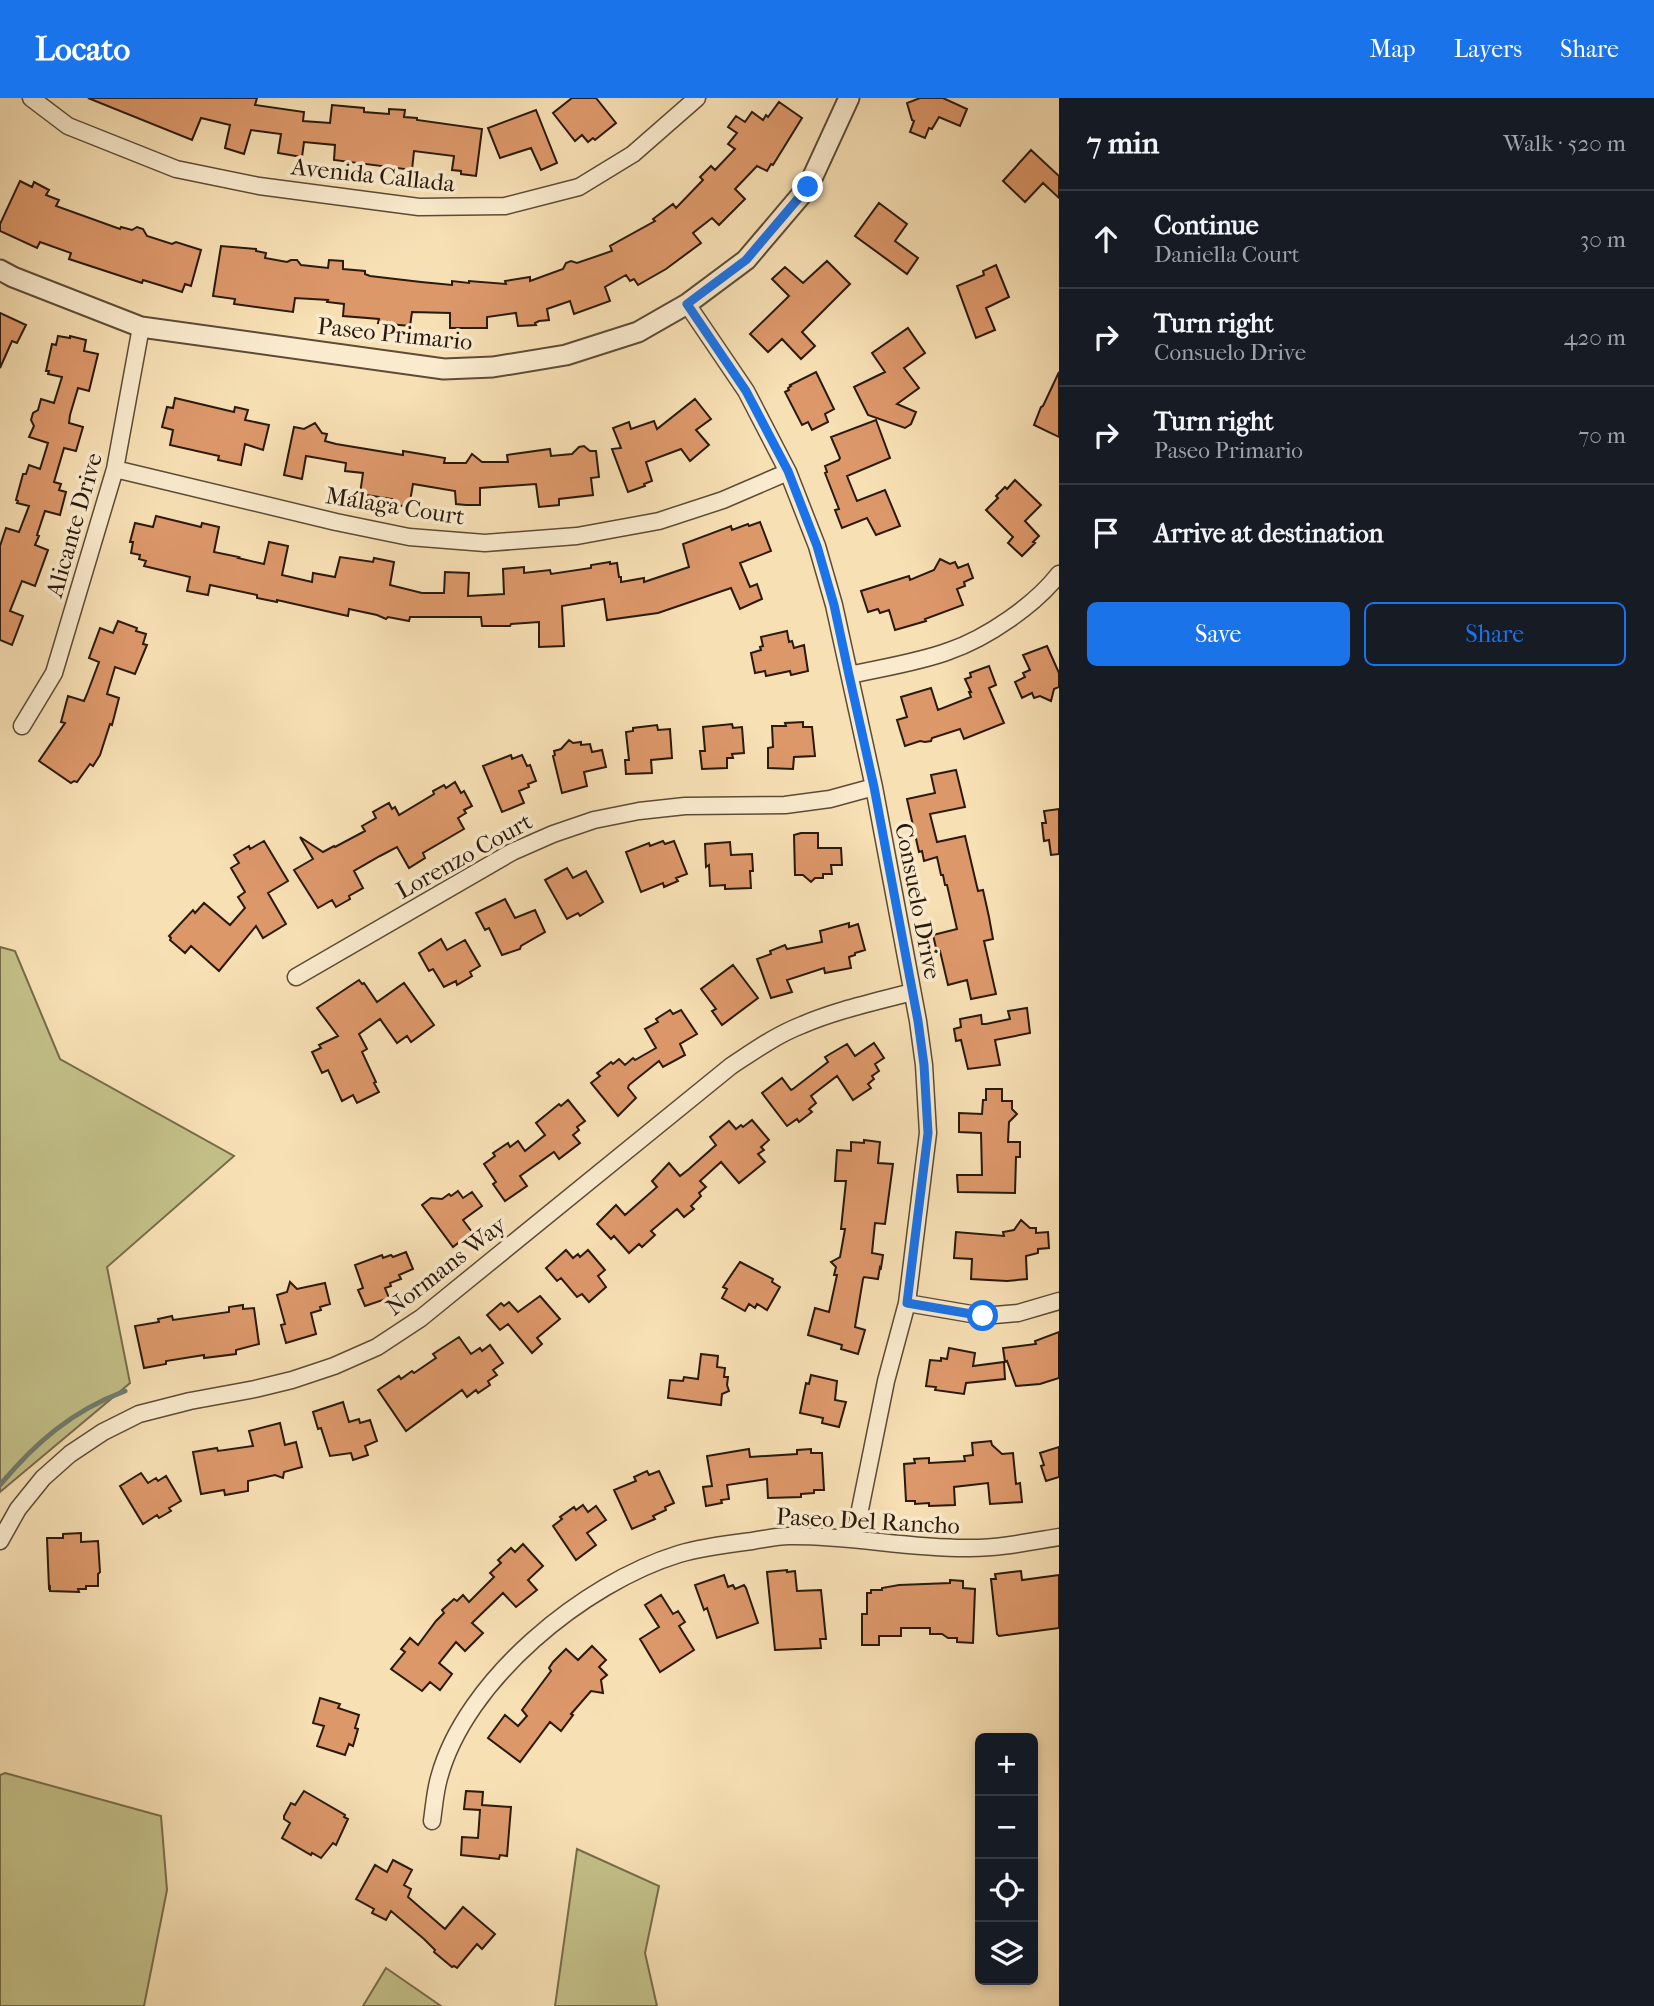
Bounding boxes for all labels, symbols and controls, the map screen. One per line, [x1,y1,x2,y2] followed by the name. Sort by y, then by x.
[35,30,130,69] text: Locato
[1370,35,1416,63] text: Map
[1454,35,1522,63] text: Layers
[1560,35,1619,63] text: Share
[1087,126,1159,161] text: 7 min
[1503,130,1626,157] text: Walk · 520 m
[289,152,457,198] street label: Avenida Callada
[792,171,823,202] route end
[1154,210,1259,241] text: Continue
[1087,220,1125,258] icon: ahead
[1580,226,1626,253] text: 30 m
[1154,241,1300,268] text: Daniella Court
[1154,308,1274,339] text: Turn right
[316,312,474,356] street label: Paseo Primario
[1087,318,1125,356] icon: right
[1564,324,1626,351] text: 420 m
[1154,339,1306,366] text: Consuelo Drive
[1154,406,1274,437] text: Turn right
[1087,416,1125,454] icon: right
[1578,422,1626,449] text: 70 m
[1154,437,1303,464] text: Paseo Primario
[40,450,108,601] street label: Alicante Drive
[323,481,467,531] street label: Málaga Court
[1087,514,1125,552] icon: arrive
[1154,518,1384,549] text: Arrive at destination
[1087,602,1350,666] button: Save
[1364,602,1626,666] button: Share
[391,807,537,905] street label: Lorenzo Court
[889,820,947,982] street label: Consuelo Drive
[380,1210,512,1321] street label: Normans Way
[967,1300,998,1331] route start
[775,1502,961,1540] street label: Paseo Del Rancho
[975,1733,1038,1985] map controls
[975,1733,1038,1796] button: +
[975,1796,1038,1859] button: −
[975,1859,1038,1922] button: locate
[975,1922,1038,1985] button: layers

